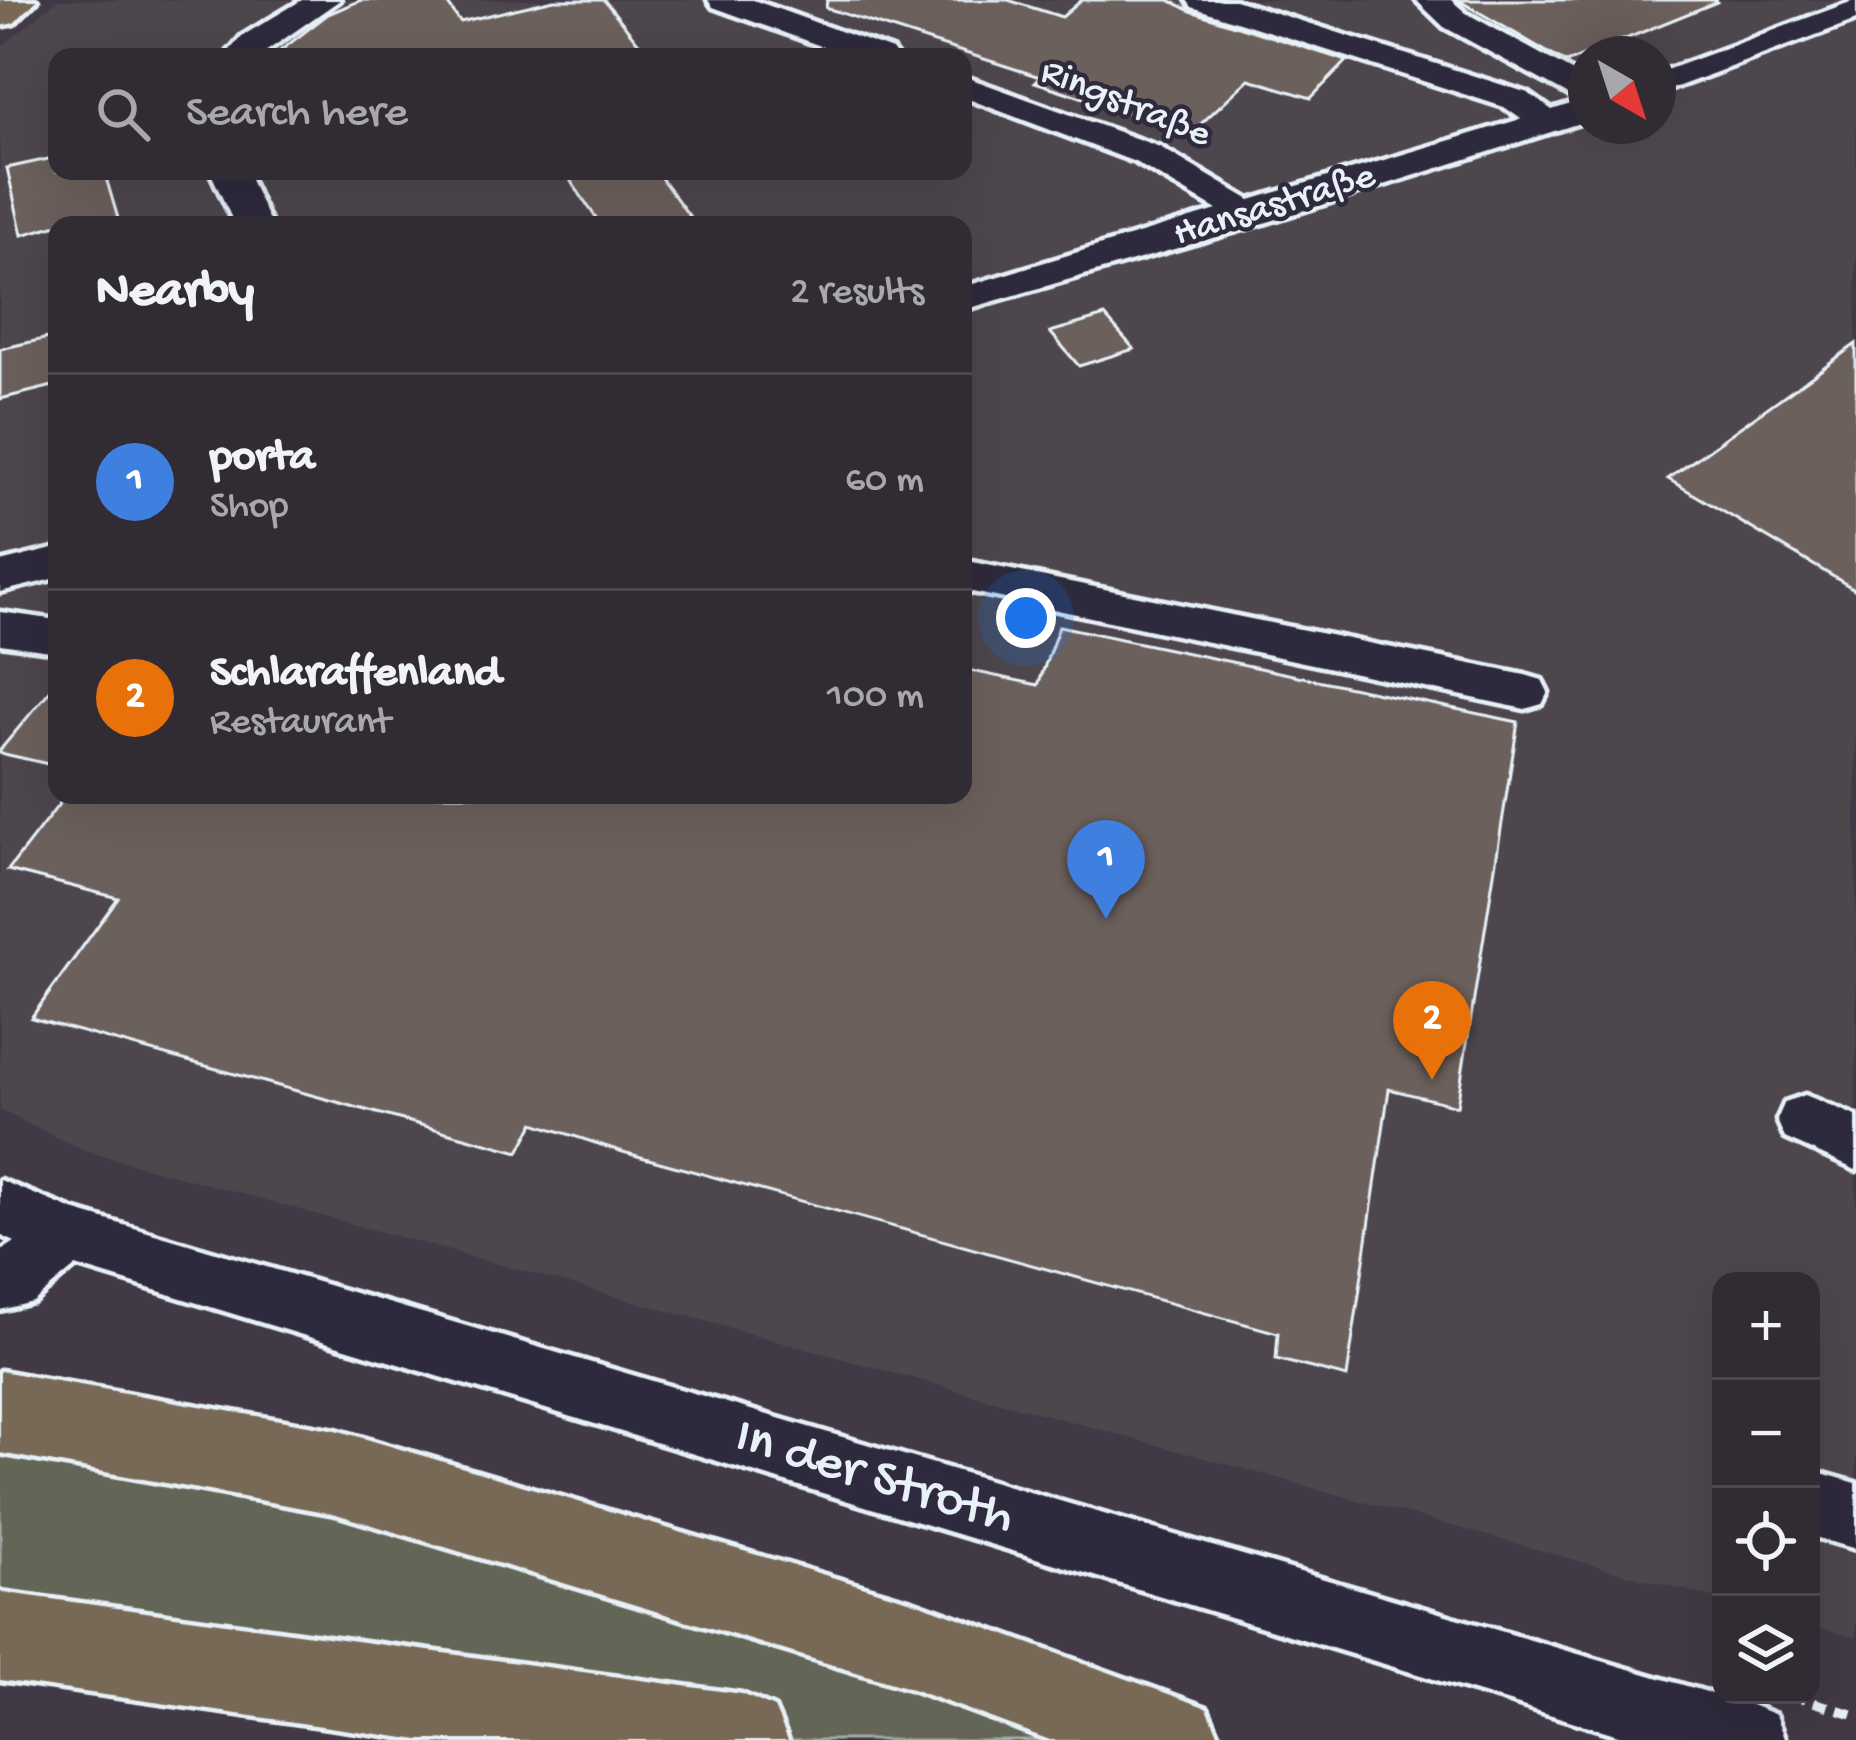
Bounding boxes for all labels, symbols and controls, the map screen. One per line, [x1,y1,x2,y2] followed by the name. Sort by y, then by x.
[1568,36,1676,144] north arrow
[48,48,972,180] search box
[1033,50,1217,160] street label: Ringstraße
[90,81,156,147] icon: search
[186,88,408,141] text: Search here
[1169,154,1382,259] street label: Hansastraße
[96,264,254,324] text: Nearby
[790,271,924,317] text: 2 results
[210,432,315,485] text: porta
[127,459,143,505] text: 1
[845,459,924,505] text: 60 m
[210,485,288,531] text: Shop
[996,588,1056,648] your location
[210,648,501,701] text: Schlaraffenland
[125,675,145,721] text: 2
[827,675,924,721] text: 100 m
[210,701,391,747] text: Restaurant
[1067,820,1145,919] pin: 1
[1393,981,1471,1080] pin: 2
[1712,1272,1820,1704] map controls
[1712,1272,1820,1380] button: +
[1712,1380,1820,1488] button: −
[727,1406,1021,1552] street label: In der Stroth
[1712,1488,1820,1596] button: locate
[1712,1596,1820,1704] button: layers

